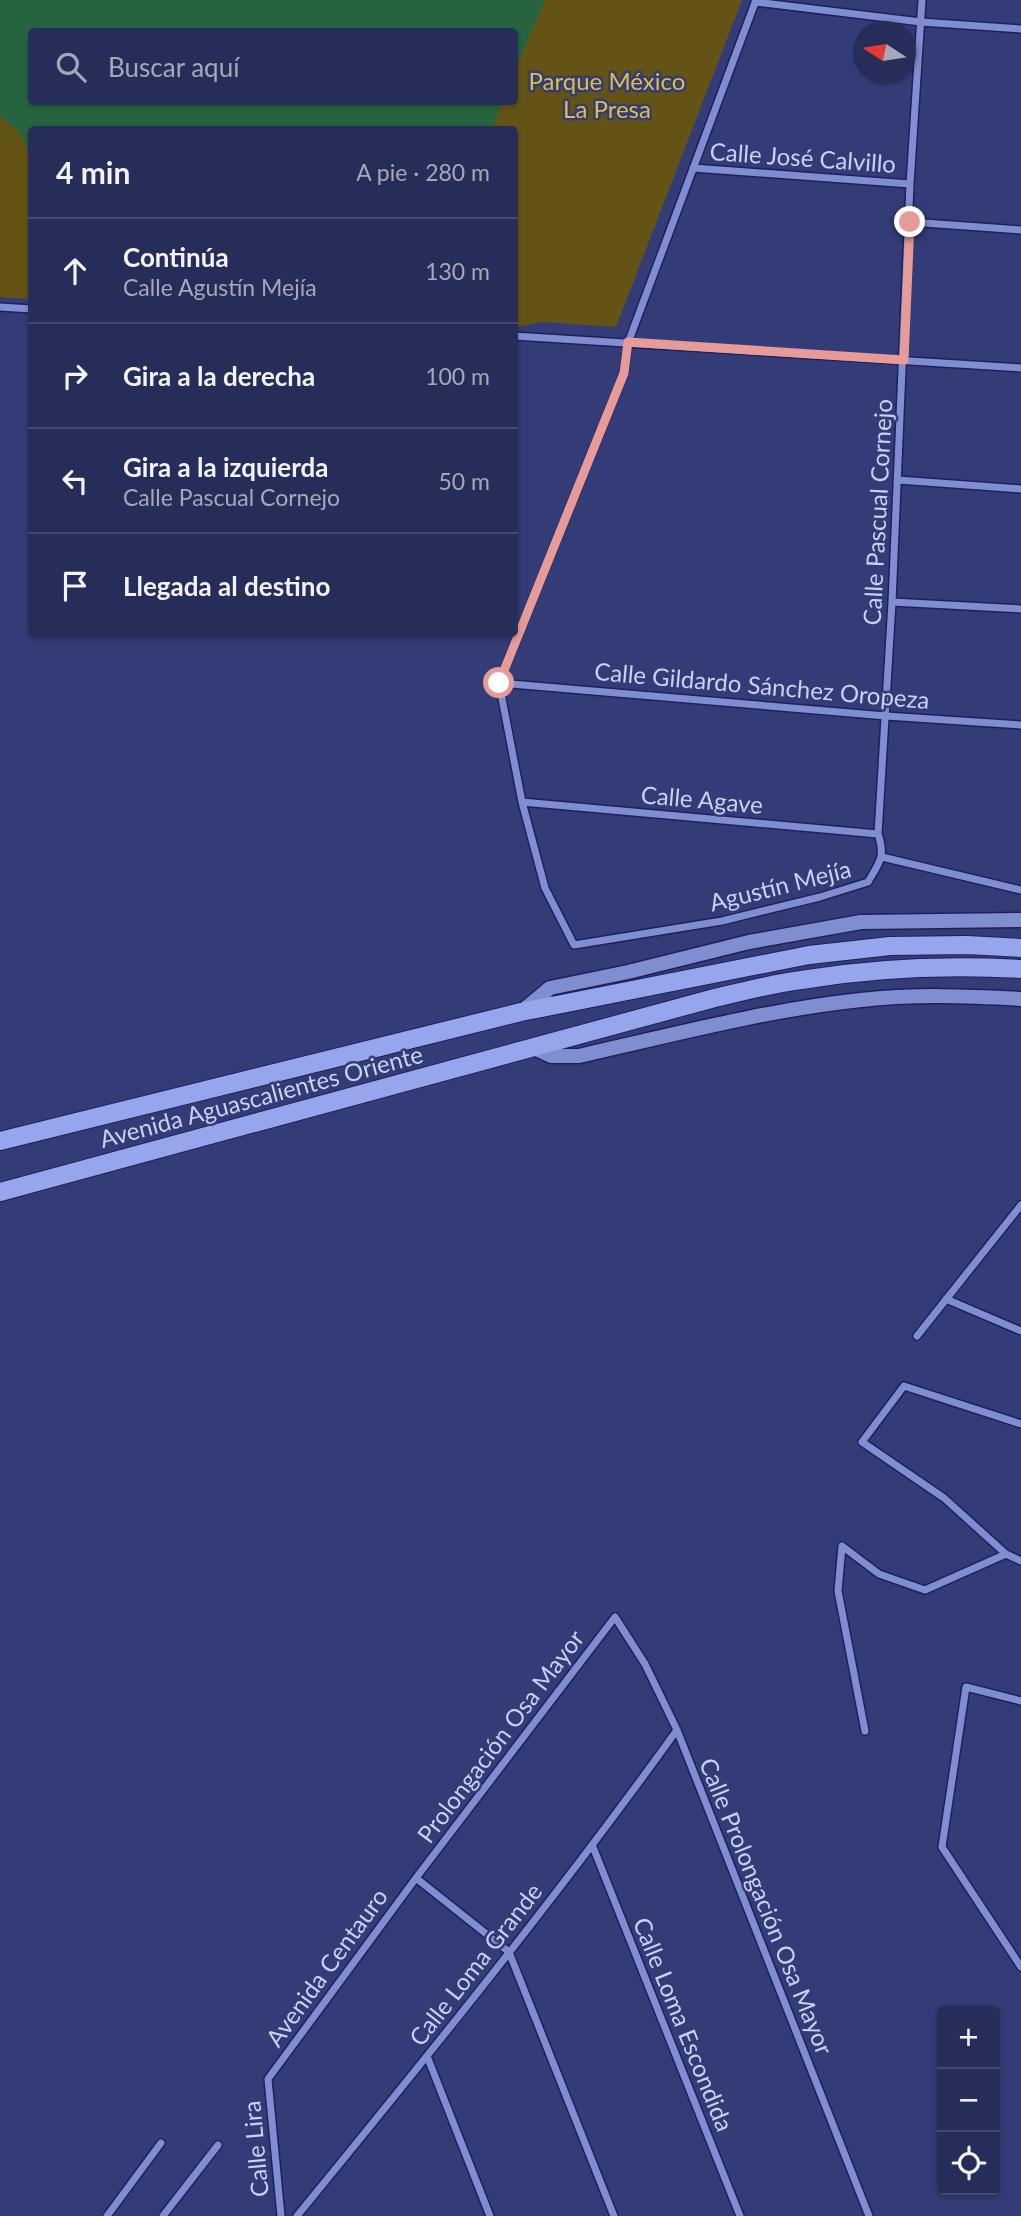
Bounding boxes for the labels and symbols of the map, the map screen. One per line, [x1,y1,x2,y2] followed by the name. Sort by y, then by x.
[853,21,916,84] north arrow
[529,66,685,123] park label: Parque México La Presa
[709,136,897,178] street label: Calle José Calvillo
[894,206,925,237] route end
[857,398,897,626] street label: Calle Pascual Cornejo
[593,656,931,714] street label: Calle Gildardo Sánchez Oropeza
[483,667,514,698] route start
[640,779,764,819] street label: Calle Agave
[706,853,854,917] street label: Agustín Mejía
[96,1039,426,1153] street label: Avenida Aguascalientes Oriente
[411,1624,590,1848] street label: Prolongación Osa Mayor
[694,1754,840,2059] street label: Calle Prolongación Osa Mayor
[403,1877,547,2051] street label: Calle Loma Grande
[259,1882,393,2052] street label: Avenida Centauro
[628,1913,740,2135] street label: Calle Loma Escondida
[236,2100,274,2198] street label: Calle Lira

